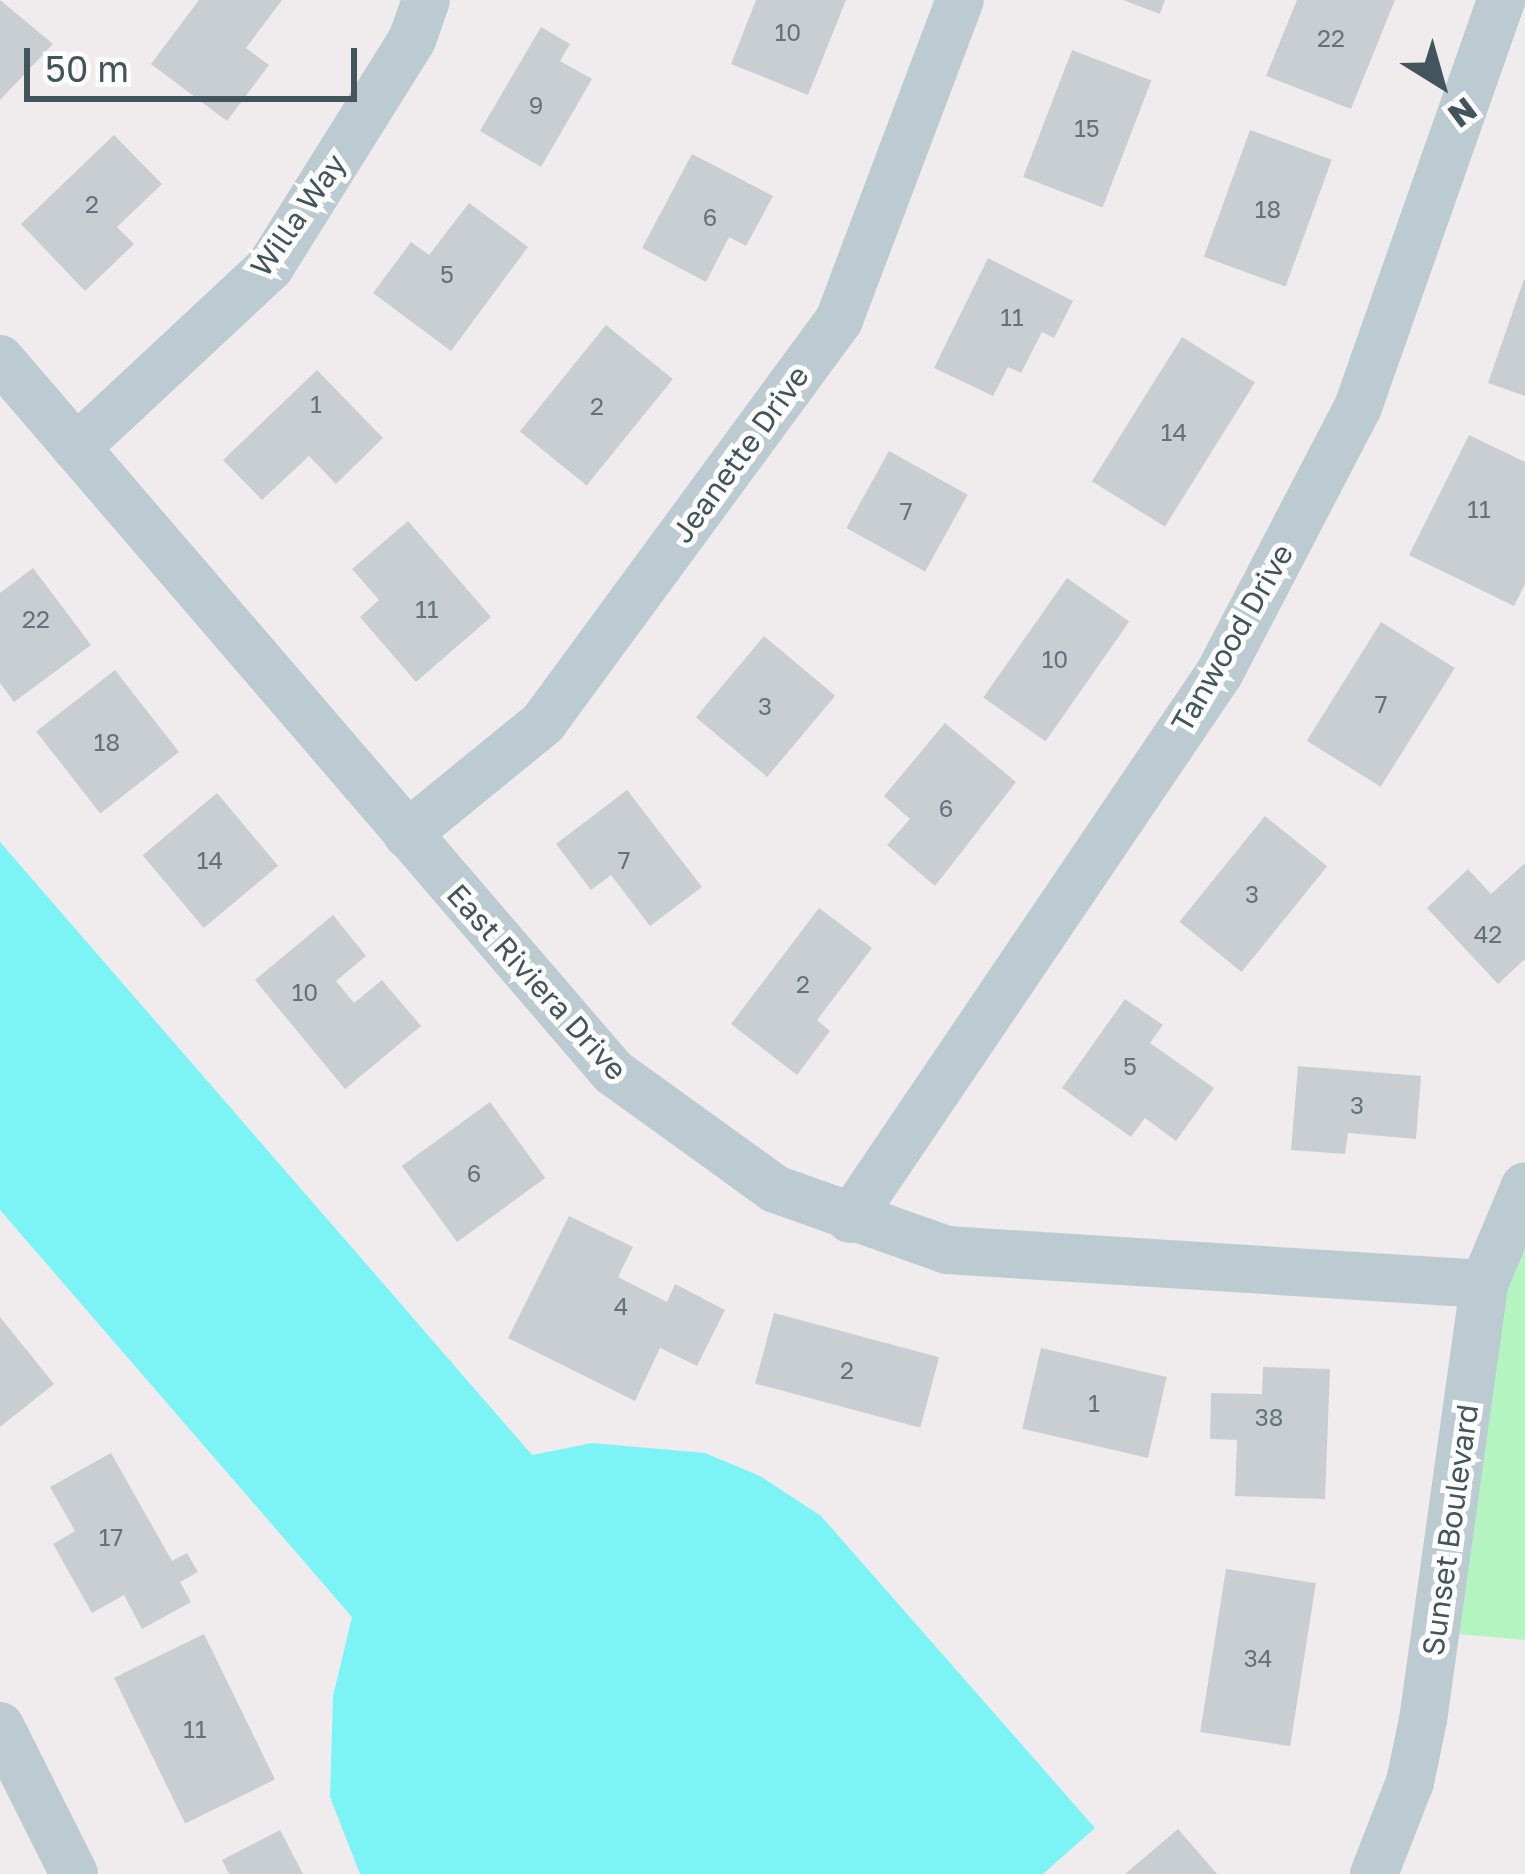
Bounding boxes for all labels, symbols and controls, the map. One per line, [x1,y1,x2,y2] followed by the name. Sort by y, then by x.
[775,18,801,46] house number: 10
[30,24,363,98] scale bar
[1317,24,1345,52] house number: 22
[1381,24,1501,144] north arrow
[45,47,129,90] text: 50 m
[1441,90,1485,136] text: N
[529,91,543,119] house number: 9
[1074,114,1100,142] house number: 15
[243,147,353,283] street label: Willa Way
[85,190,99,218] house number: 2
[1255,195,1281,223] house number: 18
[703,203,717,231] house number: 6
[440,260,454,288] house number: 5
[1000,303,1024,331] house number: 11
[664,359,816,549] street label: Jeanette Drive
[310,390,322,418] house number: 1
[590,392,604,420] house number: 2
[1161,418,1187,446] house number: 14
[1467,495,1491,523] house number: 11
[900,497,912,525] house number: 7
[1164,538,1300,738] street label: Tanwood Drive
[415,595,439,623] house number: 11
[22,605,50,633] house number: 22
[1042,645,1068,673] house number: 10
[1375,690,1387,718] house number: 7
[758,692,772,720] house number: 3
[94,728,120,756] house number: 18
[939,794,953,822] house number: 6
[197,846,223,874] house number: 14
[618,846,630,874] house number: 7
[440,877,634,1087] street label: East Riviera Drive
[1245,880,1259,908] house number: 3
[1474,920,1502,948] house number: 42
[796,970,810,998] house number: 2
[292,978,318,1006] house number: 10
[1123,1052,1137,1080] house number: 5
[1350,1091,1364,1119] house number: 3
[467,1159,481,1187] house number: 6
[614,1292,628,1320] house number: 4
[840,1356,854,1384] house number: 2
[1088,1389,1100,1417] house number: 1
[1415,1402,1485,1658] street label: Sunset Boulevard
[1255,1403,1283,1431] house number: 38
[99,1523,123,1551] house number: 17
[1244,1644,1272,1672] house number: 34
[183,1715,207,1743] house number: 11

